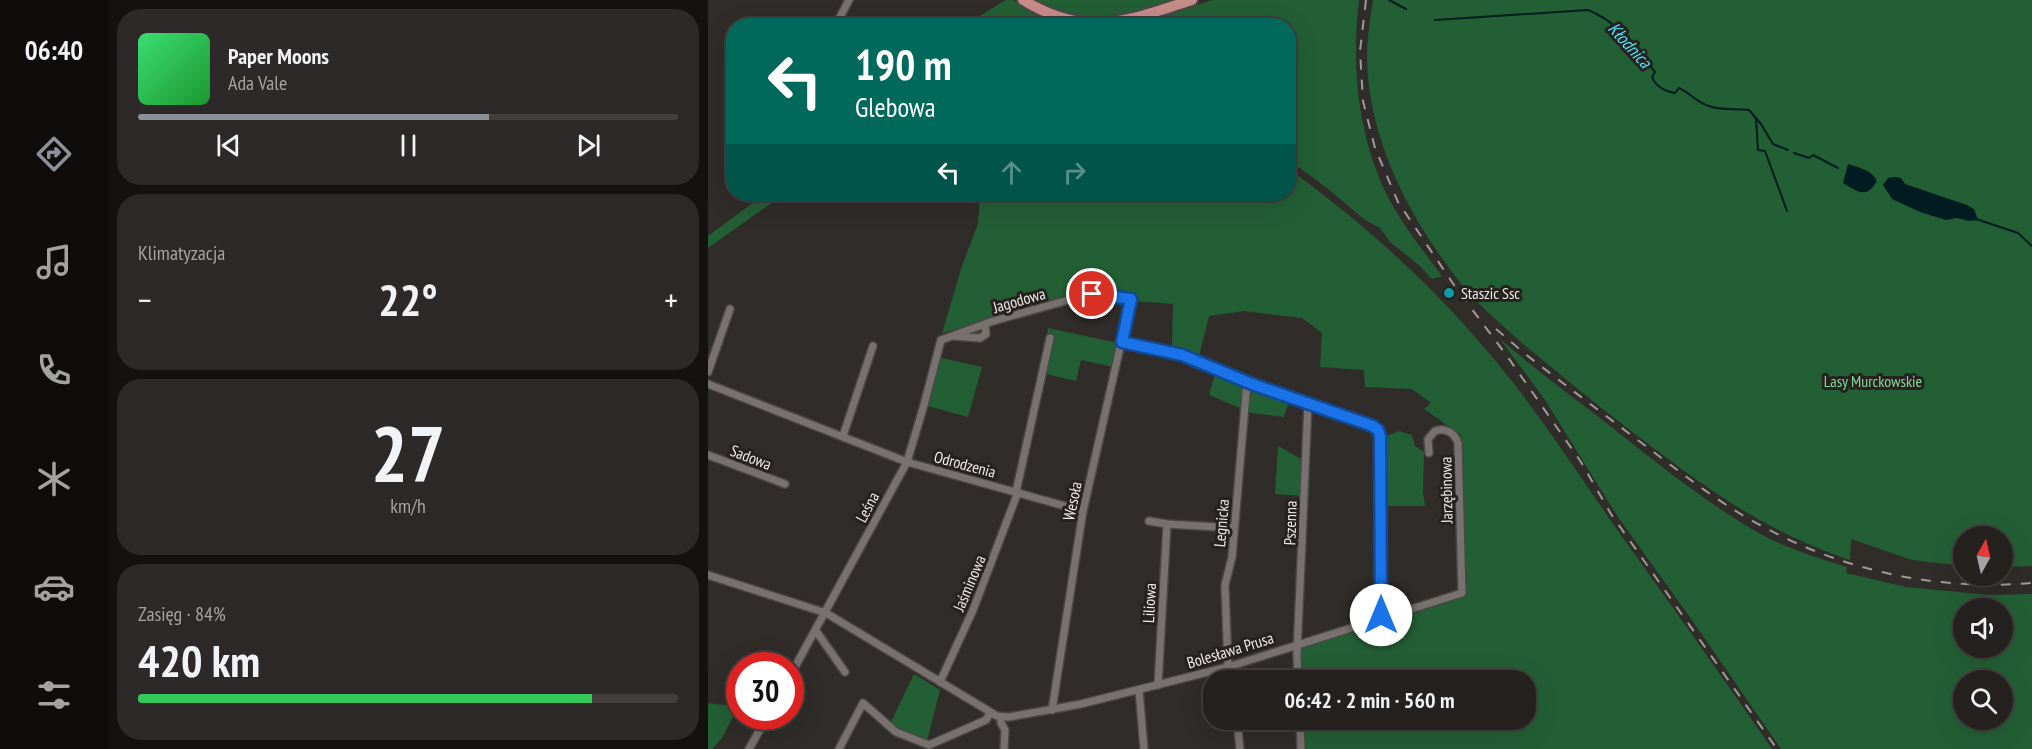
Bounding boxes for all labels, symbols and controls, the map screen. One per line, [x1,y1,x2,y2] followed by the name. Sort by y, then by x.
[1603,17,1657,73] water label: Kłodnica
[25,33,83,67] text: 06:40
[855,37,952,92] text: 190 m
[228,42,329,70] text: Paper Moons
[756,42,834,120] icon: left
[228,70,287,96] text: Ada Vale
[855,90,936,124] text: Glebowa
[212,129,245,162] icon: previous
[392,129,425,162] icon: pause
[572,129,605,162] icon: next
[33,133,75,175] icon: directions
[932,156,965,189] icon: left
[995,156,1028,189] icon: ahead
[1058,156,1091,189] icon: right
[138,240,225,266] text: Klimatyzacja
[33,241,75,283] icon: music
[1066,268,1117,319] pin
[378,270,438,328] text: 22°
[1075,277,1108,310] icon: arrive
[138,278,152,321] text: −
[664,278,678,321] text: +
[990,283,1048,317] street label: Jagodowa
[1461,283,1520,303] place label: Staszic Ssc
[1442,286,1456,300] marker: Staszic Ssc
[33,349,75,391] icon: phone
[1824,371,1922,391] park label: Lasy Murckowskie
[371,403,445,504] text: 27
[727,440,775,474] street label: Sadowa
[932,446,998,482] street label: Odrodzenia
[1435,456,1457,525] street label: Jarzębinowa
[33,458,75,500] icon: climate
[1058,480,1086,522] street label: Wesoła
[851,488,883,526] street label: Leśna
[390,493,426,519] text: km/h
[1209,498,1233,548] street label: Legnicka
[1279,500,1301,546] street label: Pszenna
[1953,526,2013,586] north arrow
[1953,526,2013,730] map controls
[948,552,990,615] street label: Jaśminowa
[33,566,75,608] icon: car
[1138,583,1160,623] street label: Liliowa
[1349,583,1413,647] position arrow
[1953,598,2013,658] button: sound
[138,601,226,627] text: Zasięg · 84%
[1184,627,1276,673] street label: Bolesława Prusa
[138,631,260,689] text: 420 km
[726,652,804,730] speed limit sign: 30
[1953,670,2013,730] button: search
[33,674,75,716] icon: filters
[1284,686,1455,714] text: 06:42 · 2 min · 560 m

